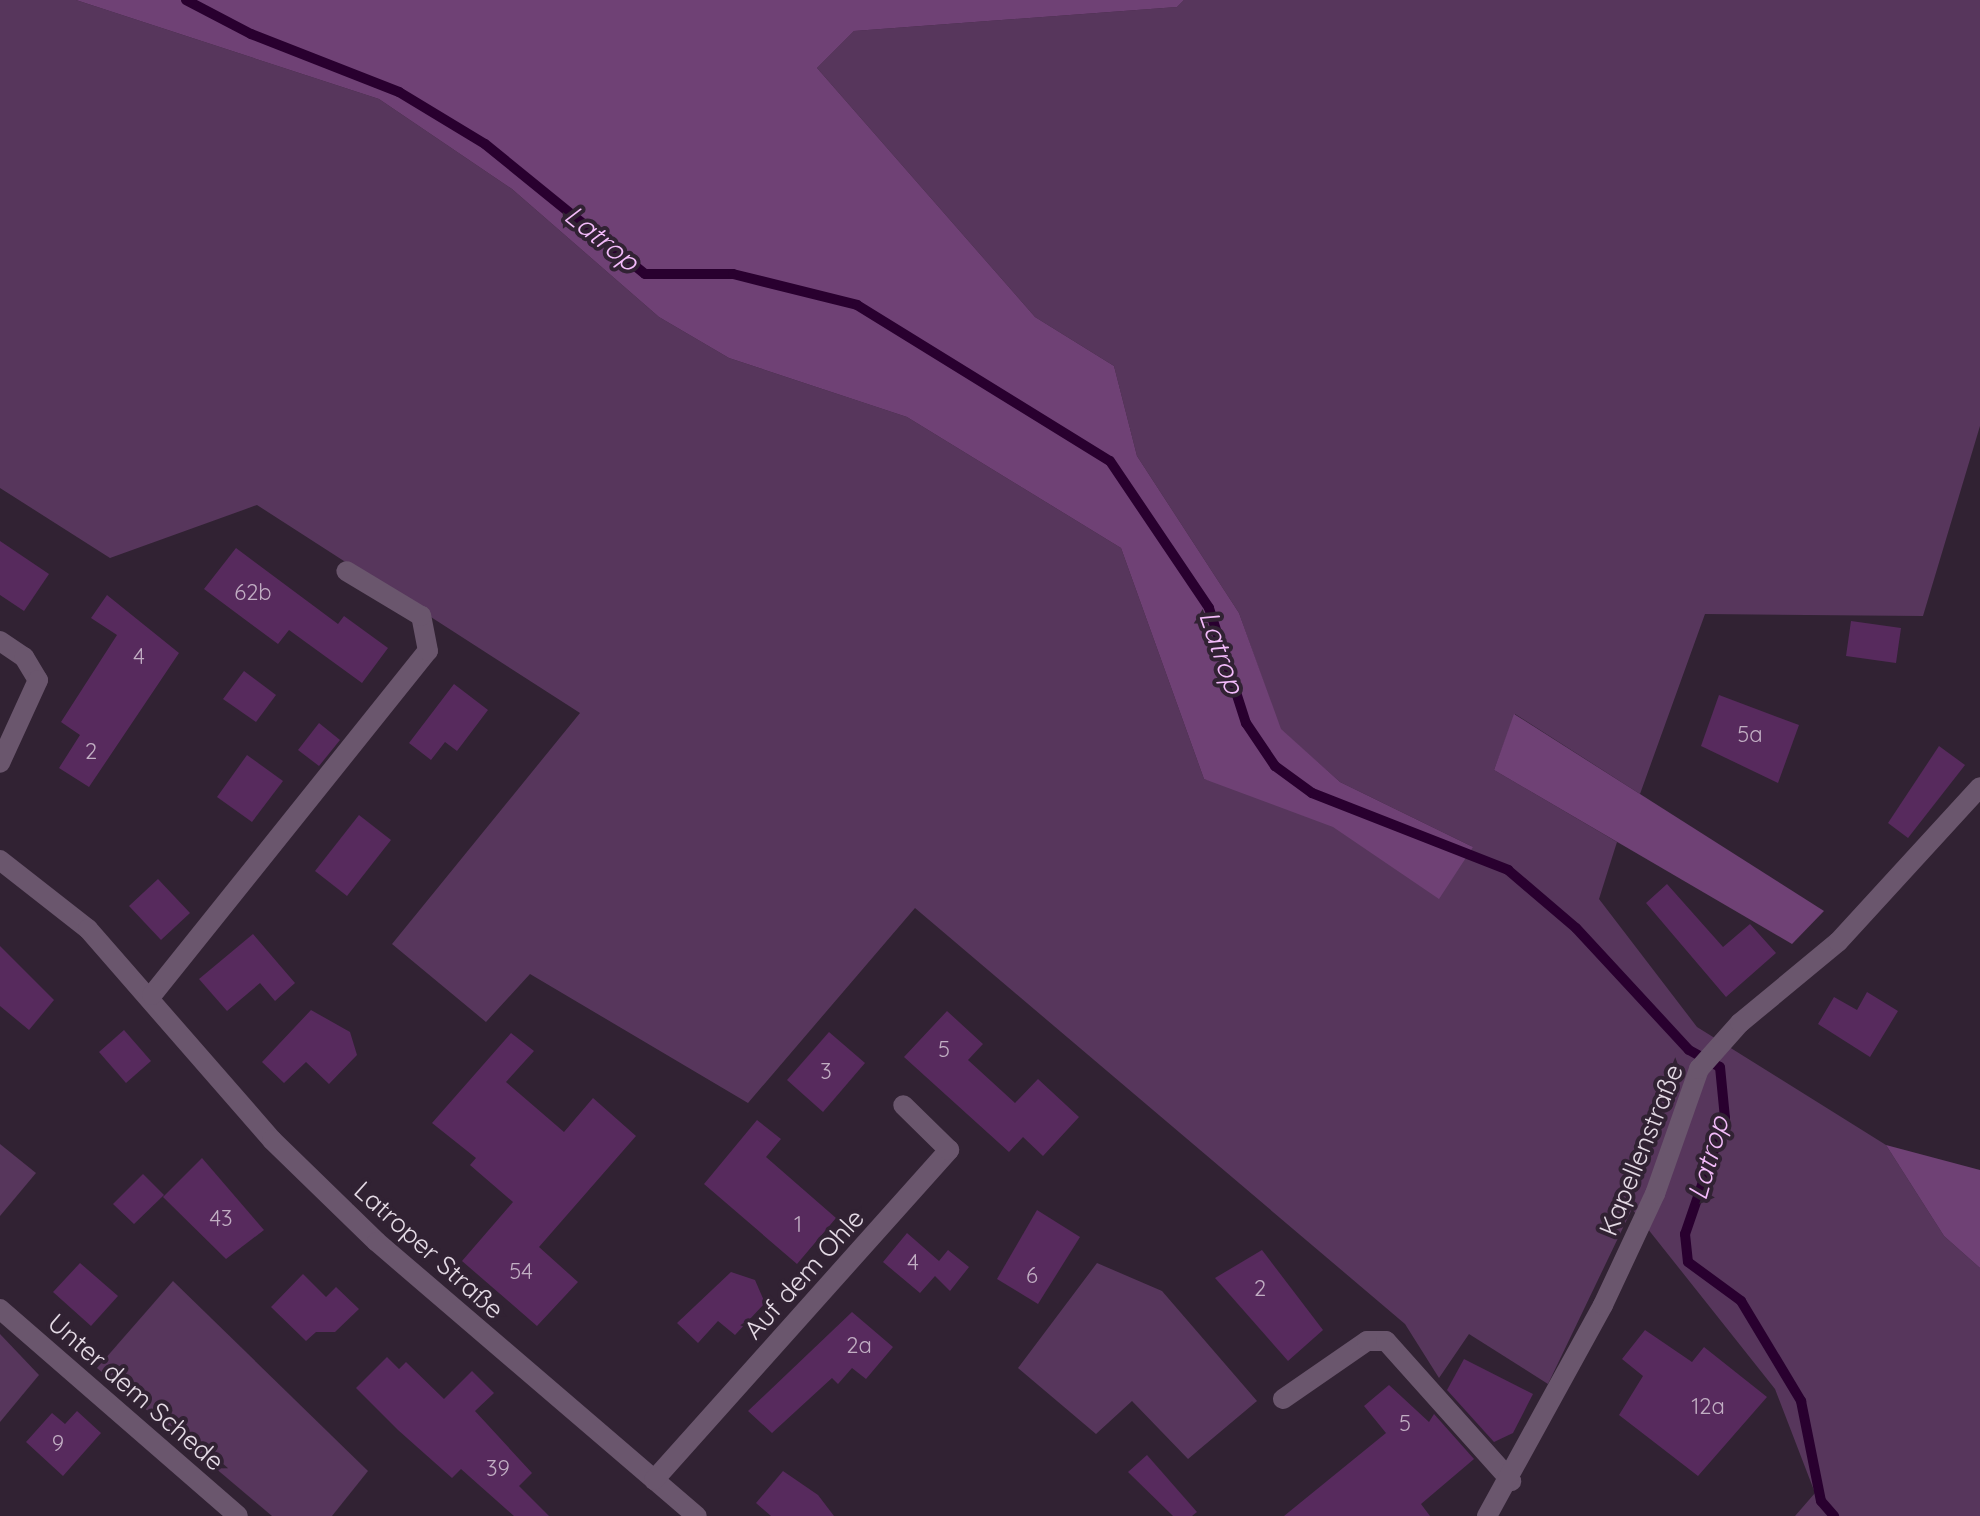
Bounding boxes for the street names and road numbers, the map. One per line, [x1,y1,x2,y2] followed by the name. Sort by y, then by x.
[1592,1060,1690,1240] street label: Kapellenstraße
[348,1175,510,1325] street label: Latroper Straße
[737,1203,871,1345] street label: Auf dem Ohle
[42,1307,230,1477] street label: Unter dem Schede

